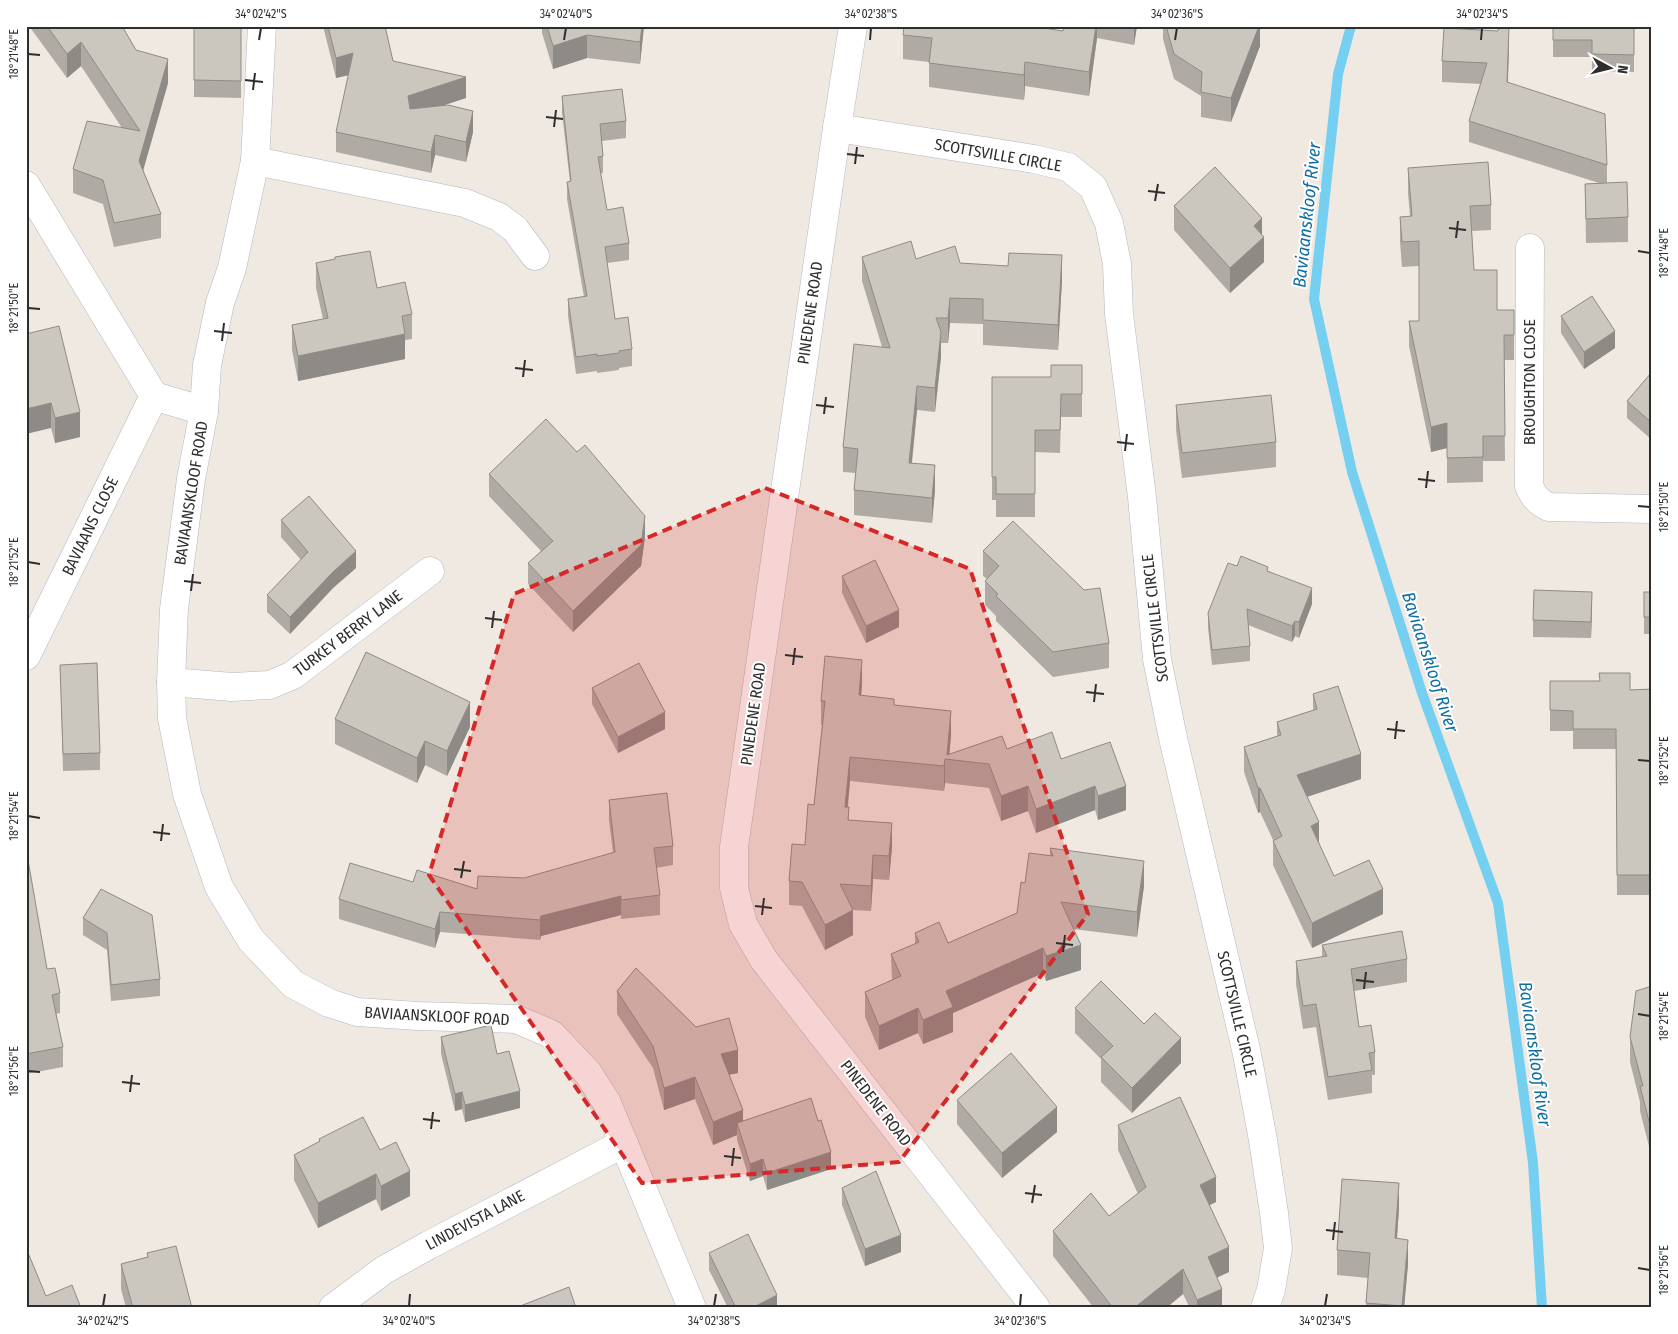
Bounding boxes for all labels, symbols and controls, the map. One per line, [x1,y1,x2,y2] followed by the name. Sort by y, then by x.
[235,7,287,21] text: 34°02'42"S
[540,7,592,21] text: 34°02'40"S
[845,7,897,21] text: 34°02'38"S
[1151,7,1203,21] text: 34°02'36"S
[1456,7,1508,21] text: 34°02'34"S
[7,29,21,79] text: 18°21'48"E
[1586,42,1636,92] north arrow
[1613,64,1631,75] text: N
[933,134,1063,176] street label: SCOTTSVILLE CIRCLE
[1288,140,1326,289] water label: Baviaanskloof River
[1657,228,1671,278] text: 18°21'48"E
[793,260,827,366] street label: PINEDENE ROAD
[7,283,21,333] text: 18°21'50"E
[1520,319,1539,445] street label: BROUGHTON CLOSE
[170,420,212,566] street label: BAVIAANSKLOOF ROAD
[58,474,122,578] street label: BAVIAANS CLOSE
[1657,482,1671,532] text: 18°21'50"E
[7,537,21,587] text: 18°21'52"E
[1138,553,1172,683] street label: SCOTTSVILLE CIRCLE
[290,586,406,680] street label: TURKEY BERRY LANE
[1397,589,1463,736] water label: Baviaanskloof River
[736,661,770,767] street label: PINEDENE ROAD
[1657,736,1671,786] text: 18°21'52"E
[7,791,21,841] text: 18°21'54"E
[1213,949,1261,1079] street label: SCOTTSVILLE CIRCLE
[1514,980,1556,1129] water label: Baviaanskloof River
[1657,991,1671,1041] text: 18°21'54"E
[364,1003,510,1029] street label: BAVIAANSKLOOF ROAD
[7,1046,21,1096] text: 18°21'56"E
[837,1056,915,1150] street label: PINEDENE ROAD
[422,1186,528,1254] street label: LINDEVISTA LANE
[1657,1245,1671,1295] text: 18°21'56"E
[77,1314,129,1328] text: 34°02'42"S
[383,1314,435,1328] text: 34°02'40"S
[688,1314,740,1328] text: 34°02'38"S
[994,1314,1046,1328] text: 34°02'36"S
[1299,1314,1351,1328] text: 34°02'34"S

